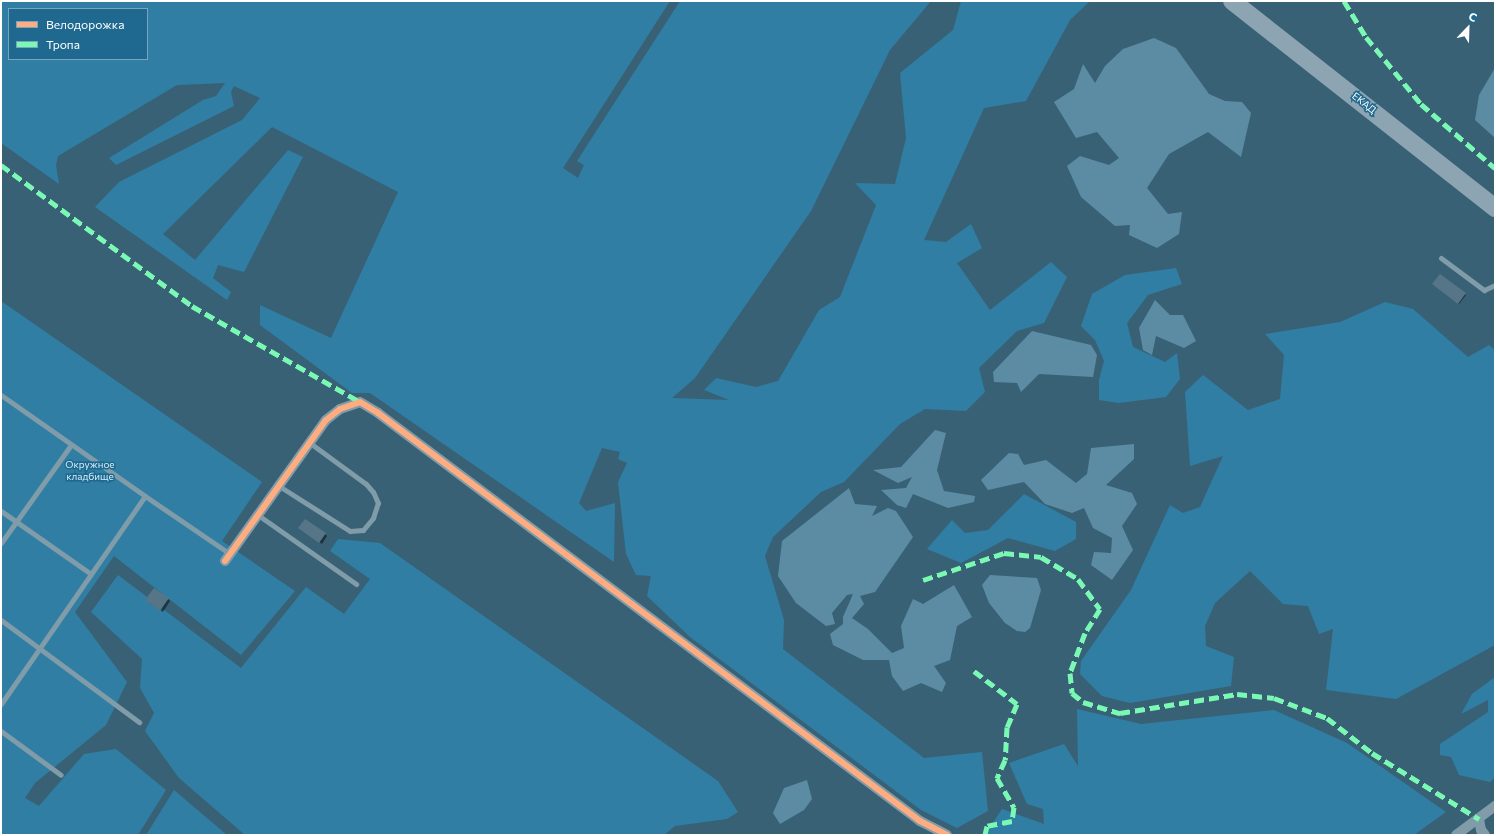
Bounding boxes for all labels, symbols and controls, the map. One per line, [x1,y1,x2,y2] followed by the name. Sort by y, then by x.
[8,8,148,60] legend
[1448,8,1488,48] north arrow
[1467,9,1479,24] text: С
[46,17,124,31] text: Велодорожка
[46,37,80,51] text: Тропа
[1350,90,1378,116] street label: ЕКАД
[65,458,115,482] park label: Окружное кладбище

